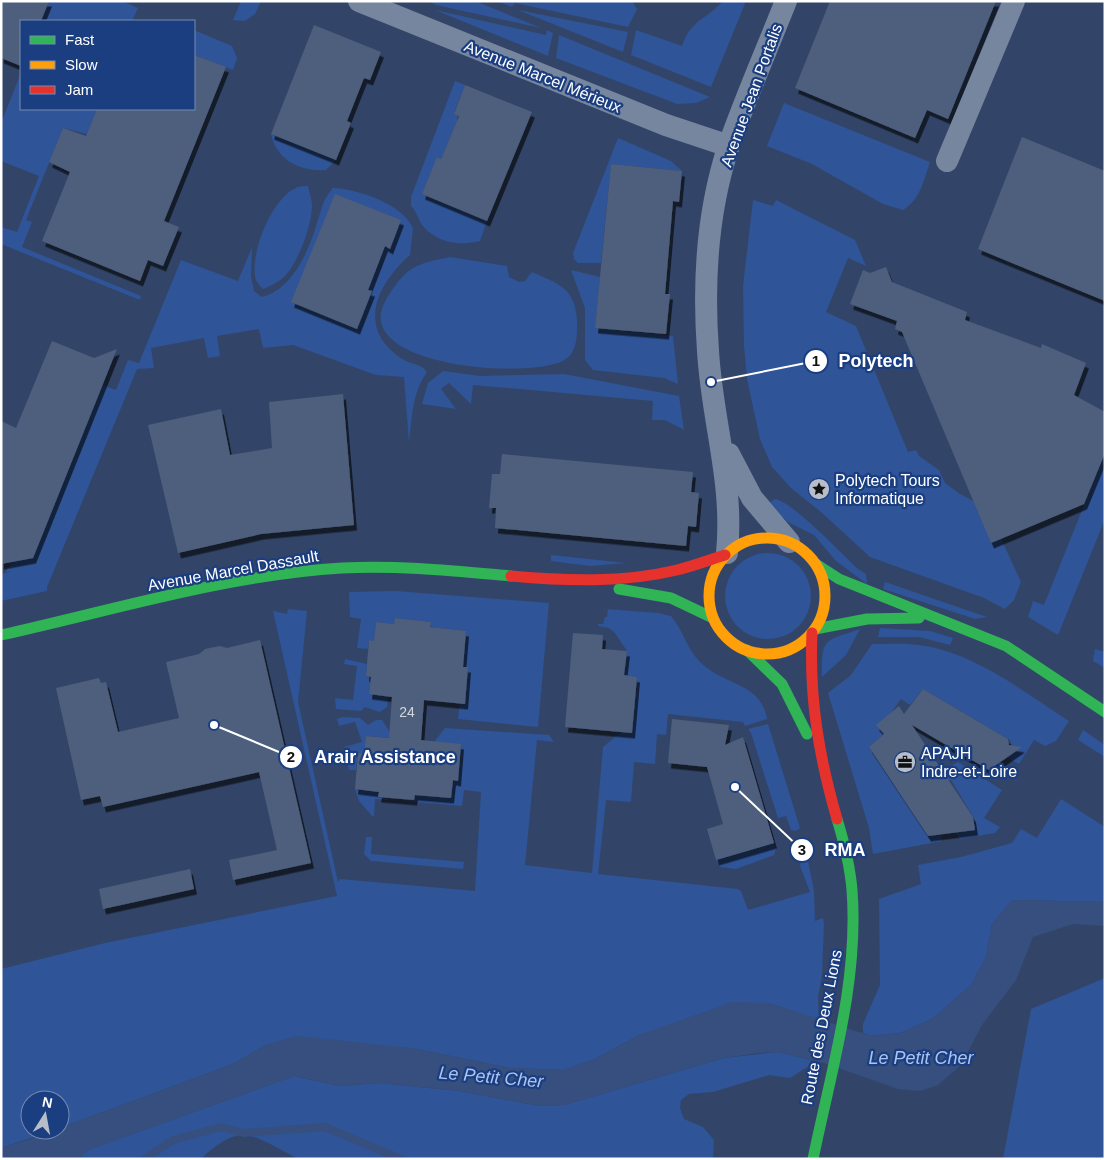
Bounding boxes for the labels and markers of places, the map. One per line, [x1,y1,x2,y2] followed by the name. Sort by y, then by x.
[803,344,923,377] callout: Polytech
[835,472,940,507] place label: Polytech Tours Informatique
[807,477,831,501] place icon: Polytech Tours Informatique
[279,741,466,774] callout: Arair Assistance
[921,745,1017,780] place label: APAJH Indre-et-Loire
[893,750,917,774] office icon: APAJH Indre-et-Loire
[790,833,876,866] callout: RMA

